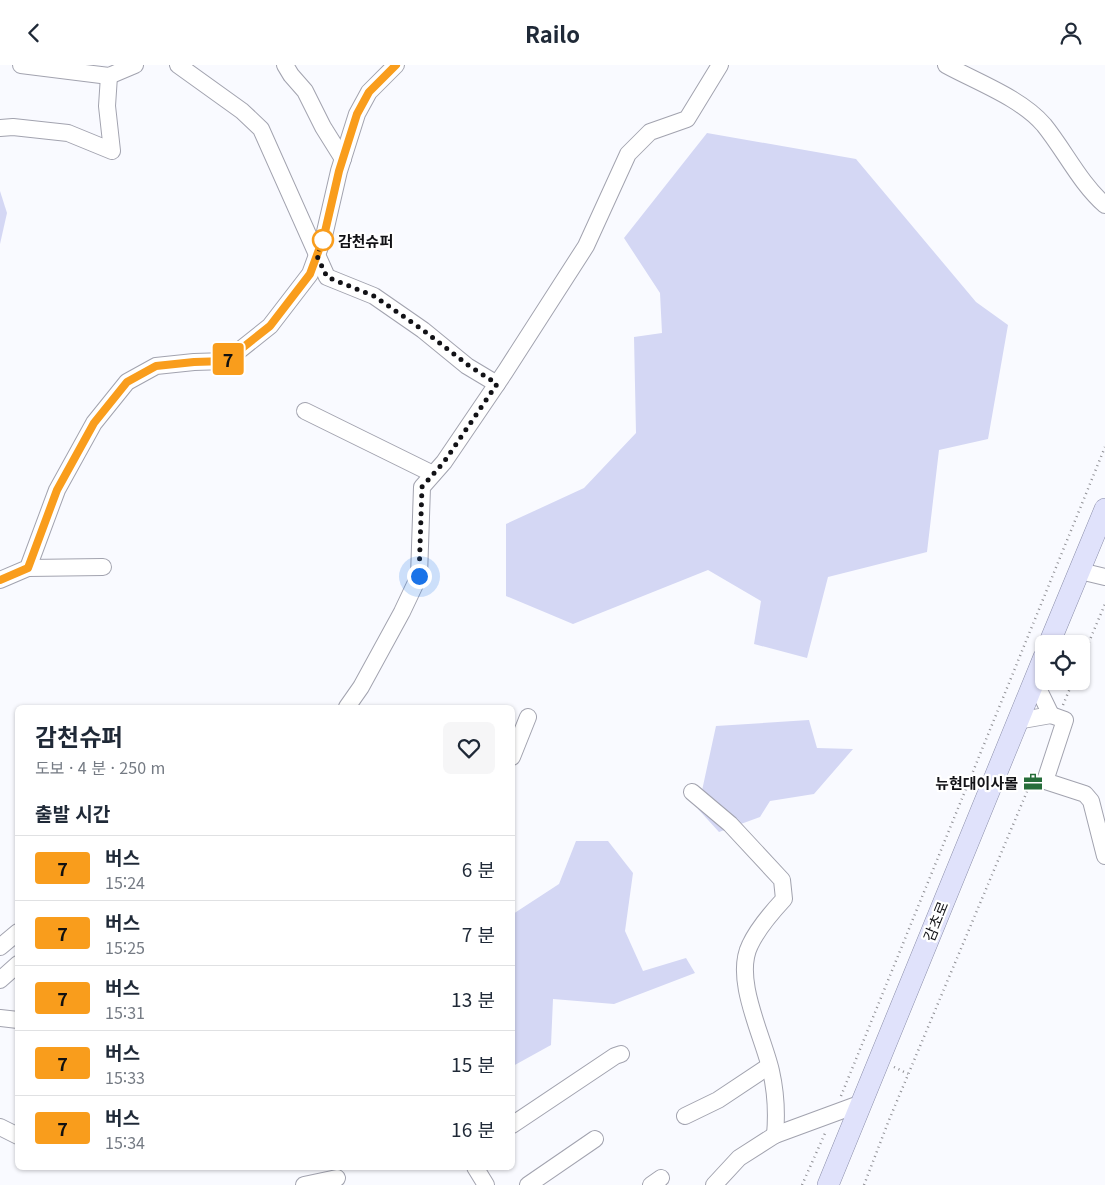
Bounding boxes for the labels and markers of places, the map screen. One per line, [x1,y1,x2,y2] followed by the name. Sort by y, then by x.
[312,229,334,251] marker: 감천슈퍼
[338,230,393,251] place label: 감천슈퍼
[1022,771,1044,793] office icon: 뉴현대이사몰
[935,772,1018,793] place label: 뉴현대이사몰

